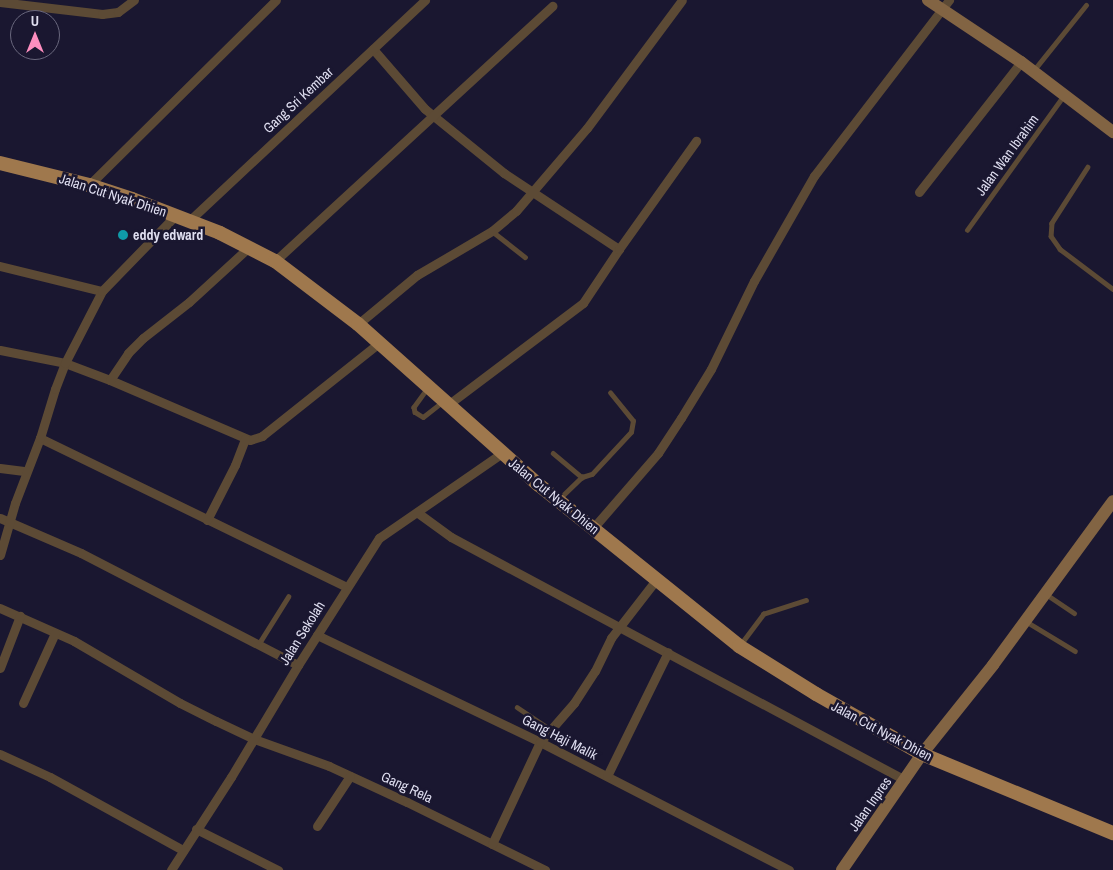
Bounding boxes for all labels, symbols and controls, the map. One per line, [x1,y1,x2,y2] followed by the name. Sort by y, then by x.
[10,10,60,60] north arrow
[31,12,39,30] text: U
[260,63,336,137] street label: Gang Sri Kembar
[972,111,1042,199] street label: Jalan Wan Ibrahim
[57,170,169,220] street label: Jalan Cut Nyak Dhien
[133,227,203,243] place label: eddy edward
[117,229,129,241] marker: eddy edward
[505,454,603,538] street label: Jalan Cut Nyak Dhien
[276,598,328,668] street label: Jalan Sekolah
[829,697,935,765] street label: Jalan Cut Nyak Dhien
[520,711,600,763] street label: Gang Haji Malik
[379,768,435,806] street label: Gang Rela
[845,774,895,834] street label: Jalan Inpres

